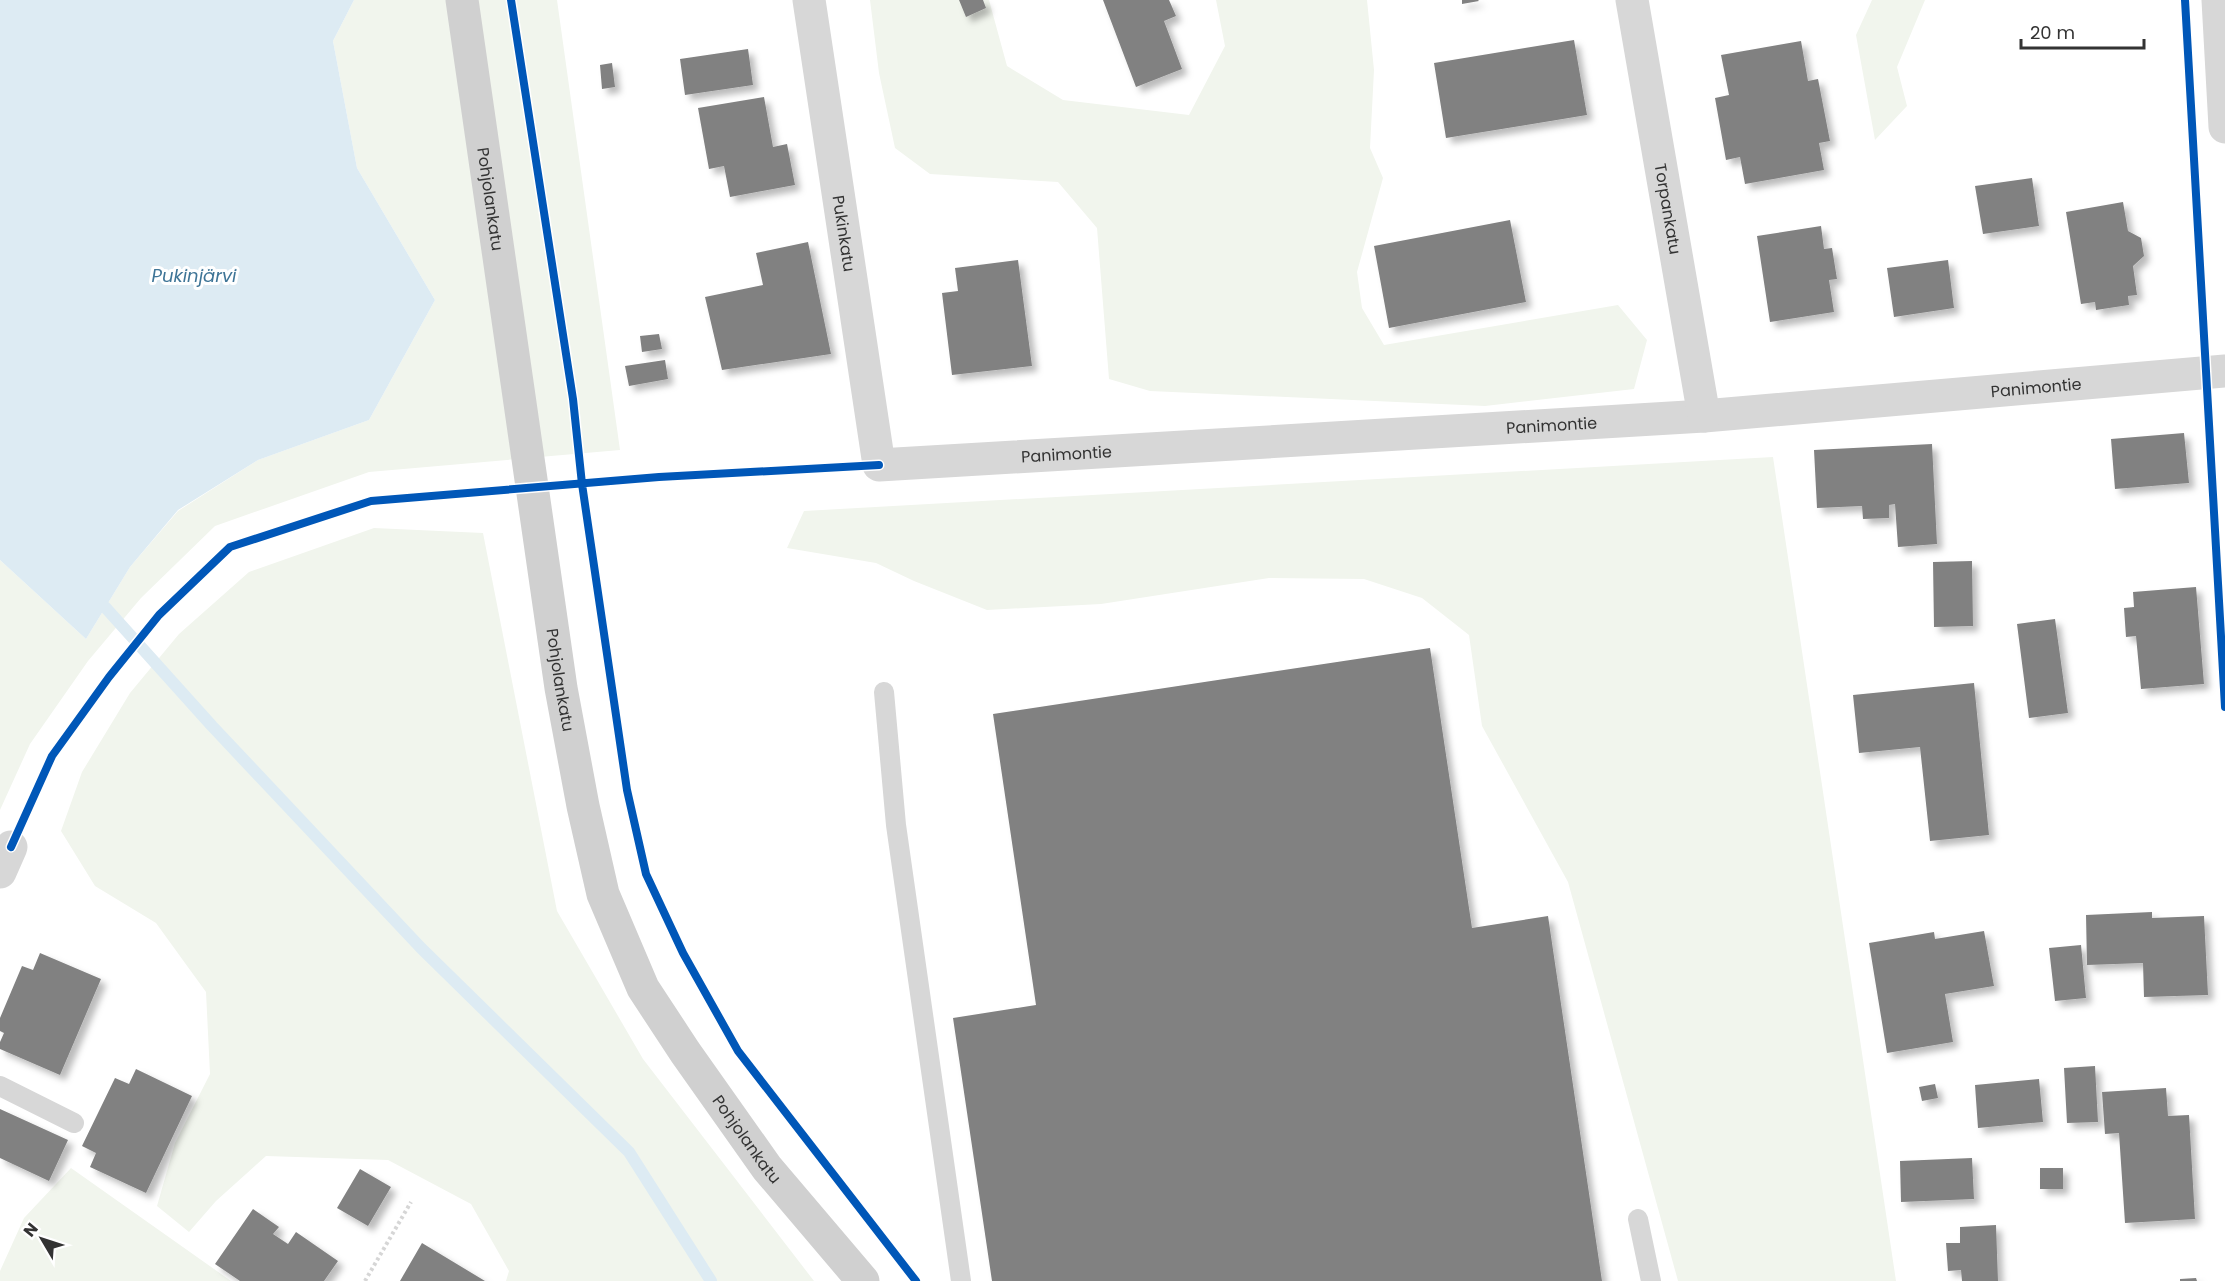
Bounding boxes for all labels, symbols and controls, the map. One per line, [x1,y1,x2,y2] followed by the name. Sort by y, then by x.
[2021,12,2144,50] scale bar
[2030,20,2075,45] text: 20 m
[472,146,509,252] street label: Pohjolankatu
[1649,162,1687,256] street label: Torpankatu
[827,194,861,273] street label: Pukinkatu
[151,263,237,288] water label: Pukinjärvi
[1990,372,2082,403] street label: Panimontie
[1505,411,1598,439] street label: Panimontie
[1020,440,1113,468] street label: Panimontie
[541,627,580,733] street label: Pohjolankatu
[707,1090,787,1188] street label: Pohjolankatu
[12,1209,72,1269] north arrow
[18,1218,43,1242] text: N

